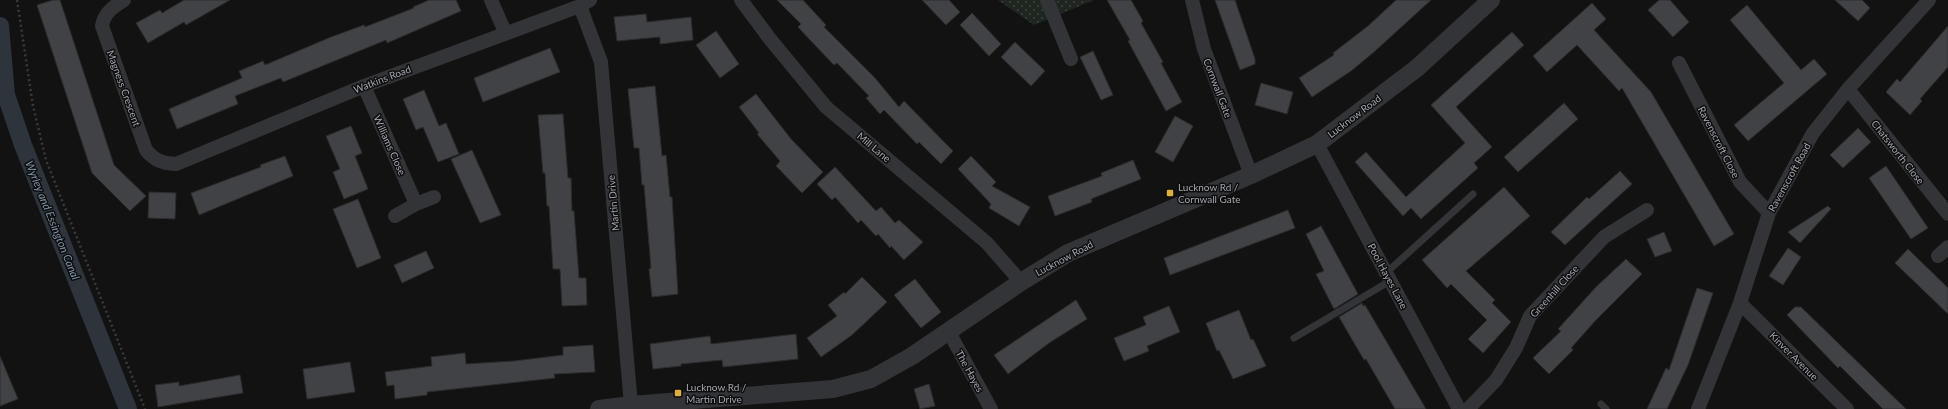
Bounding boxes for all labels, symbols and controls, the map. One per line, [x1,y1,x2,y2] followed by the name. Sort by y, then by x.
[105,48,143,128] street label: Magness Crescent
[1201,57,1235,119] street label: Cornwall Gate
[352,63,412,95] street label: Watkins Road
[1325,92,1383,140] street label: Lucknow Road
[1696,104,1742,180] street label: Ravenscroft Close
[371,113,409,177] street label: Williams Close
[1869,117,1927,187] street label: Chatsworth Close
[855,130,893,164] street label: Mill Lane
[1765,141,1813,213] street label: Ravenscroft Road
[23,159,83,282] water label: Wyrley and Essington Canal
[605,175,621,231] street label: Martin Drive
[1178,181,1241,205] place label: Lucknow Rd / Cornwall Gate
[1165,188,1175,198] marker: Lucknow Rd / Cornwall Gate
[1033,238,1095,278] street label: Lucknow Road
[1366,241,1410,311] street label: Pool Hayes Lane
[1527,262,1581,320] street label: Greenhill Close
[1767,329,1821,383] street label: Kinver Avenue
[954,348,986,394] street label: The Hayes
[686,381,747,405] place label: Lucknow Rd / Martin Drive
[673,388,683,398] marker: Lucknow Rd / Martin Drive

